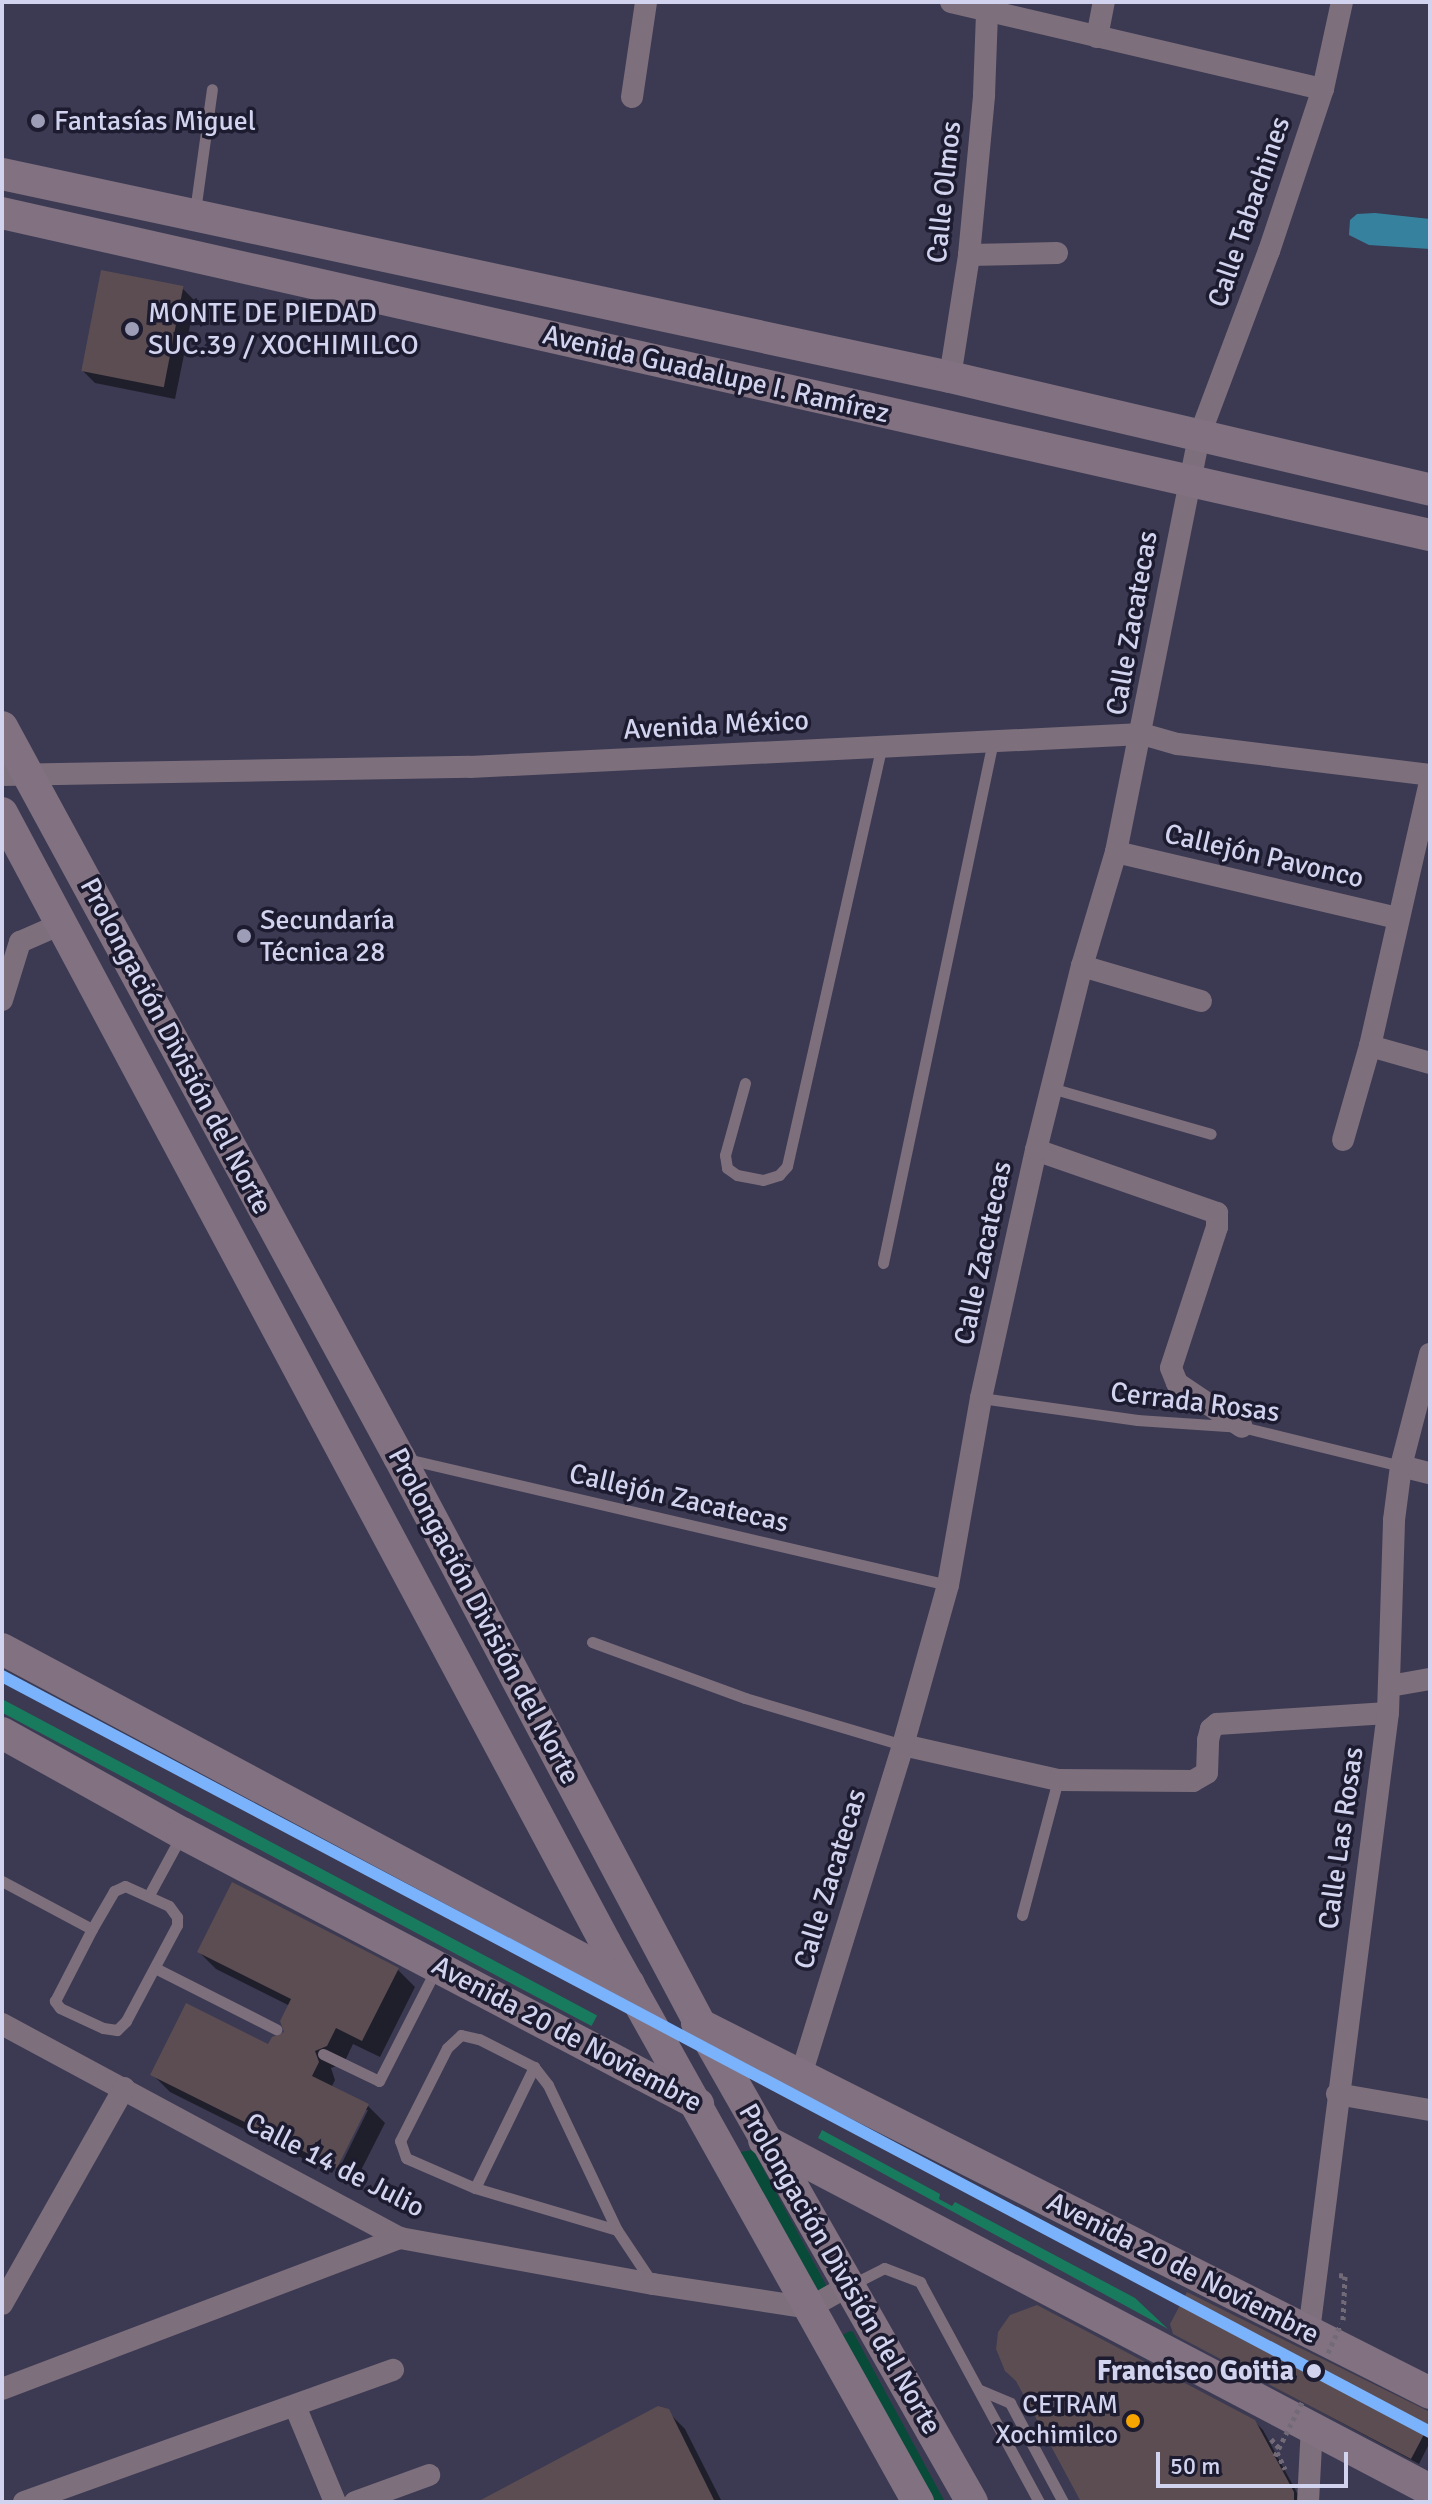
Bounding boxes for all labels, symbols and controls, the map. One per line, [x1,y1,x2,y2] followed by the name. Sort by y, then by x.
[54,104,256,138] place label: Fantasías Miguel
[29,112,47,130] marker: Fantasías Miguel
[1201,112,1297,312] street label: Calle Tabachines
[920,119,968,265] street label: Calle Olmos
[148,296,419,362] place label: MONTE DE PIEDAD SUC.39 / XOCHIMILCO
[540,318,892,430] street label: Avenida Guadalupe I. Ramírez
[123,320,141,338] marker: MONTE DE PIEDAD SUC.39 / XOCHIMILCO
[1099,528,1165,718] street label: Calle Zacatecas
[622,703,810,747] street label: Avenida México
[1161,817,1367,895] street label: Callejón Pavonco
[73,872,279,1220] street label: Prolongación División del Norte
[260,903,395,969] place label: Secundaría Técnica 28
[235,927,253,945] marker: Secundaría Técnica 28
[947,1158,1019,1348] street label: Calle Zacatecas
[1109,1375,1281,1429] street label: Cerrada Rosas
[381,1442,587,1790] street label: Prolongación División del Norte
[566,1456,792,1540] street label: Callejón Zacatecas
[1312,1745,1370,1931] street label: Calle Las Rosas
[787,1785,873,1973] street label: Calle Zacatecas
[426,1949,708,2119] street label: Avenida 20 de Noviembre
[731,2098,949,2440] street label: Prolongación División del Norte
[240,2105,430,2225] street label: Calle 14 de Julio
[1041,2185,1325,2351] street label: Avenida 20 de Noviembre
[1097,2354,1294,2388] place label: Francisco Goitia
[1301,2358,1327,2384] marker: Francisco Goitia
[996,2390,1118,2452] place label: CETRAM Xochimilco
[1125,2413,1141,2429] marker: CETRAM Xochimilco
[1160,2436,1352,2486] scale bar
[1170,2451,1220,2481] text: 50 m

